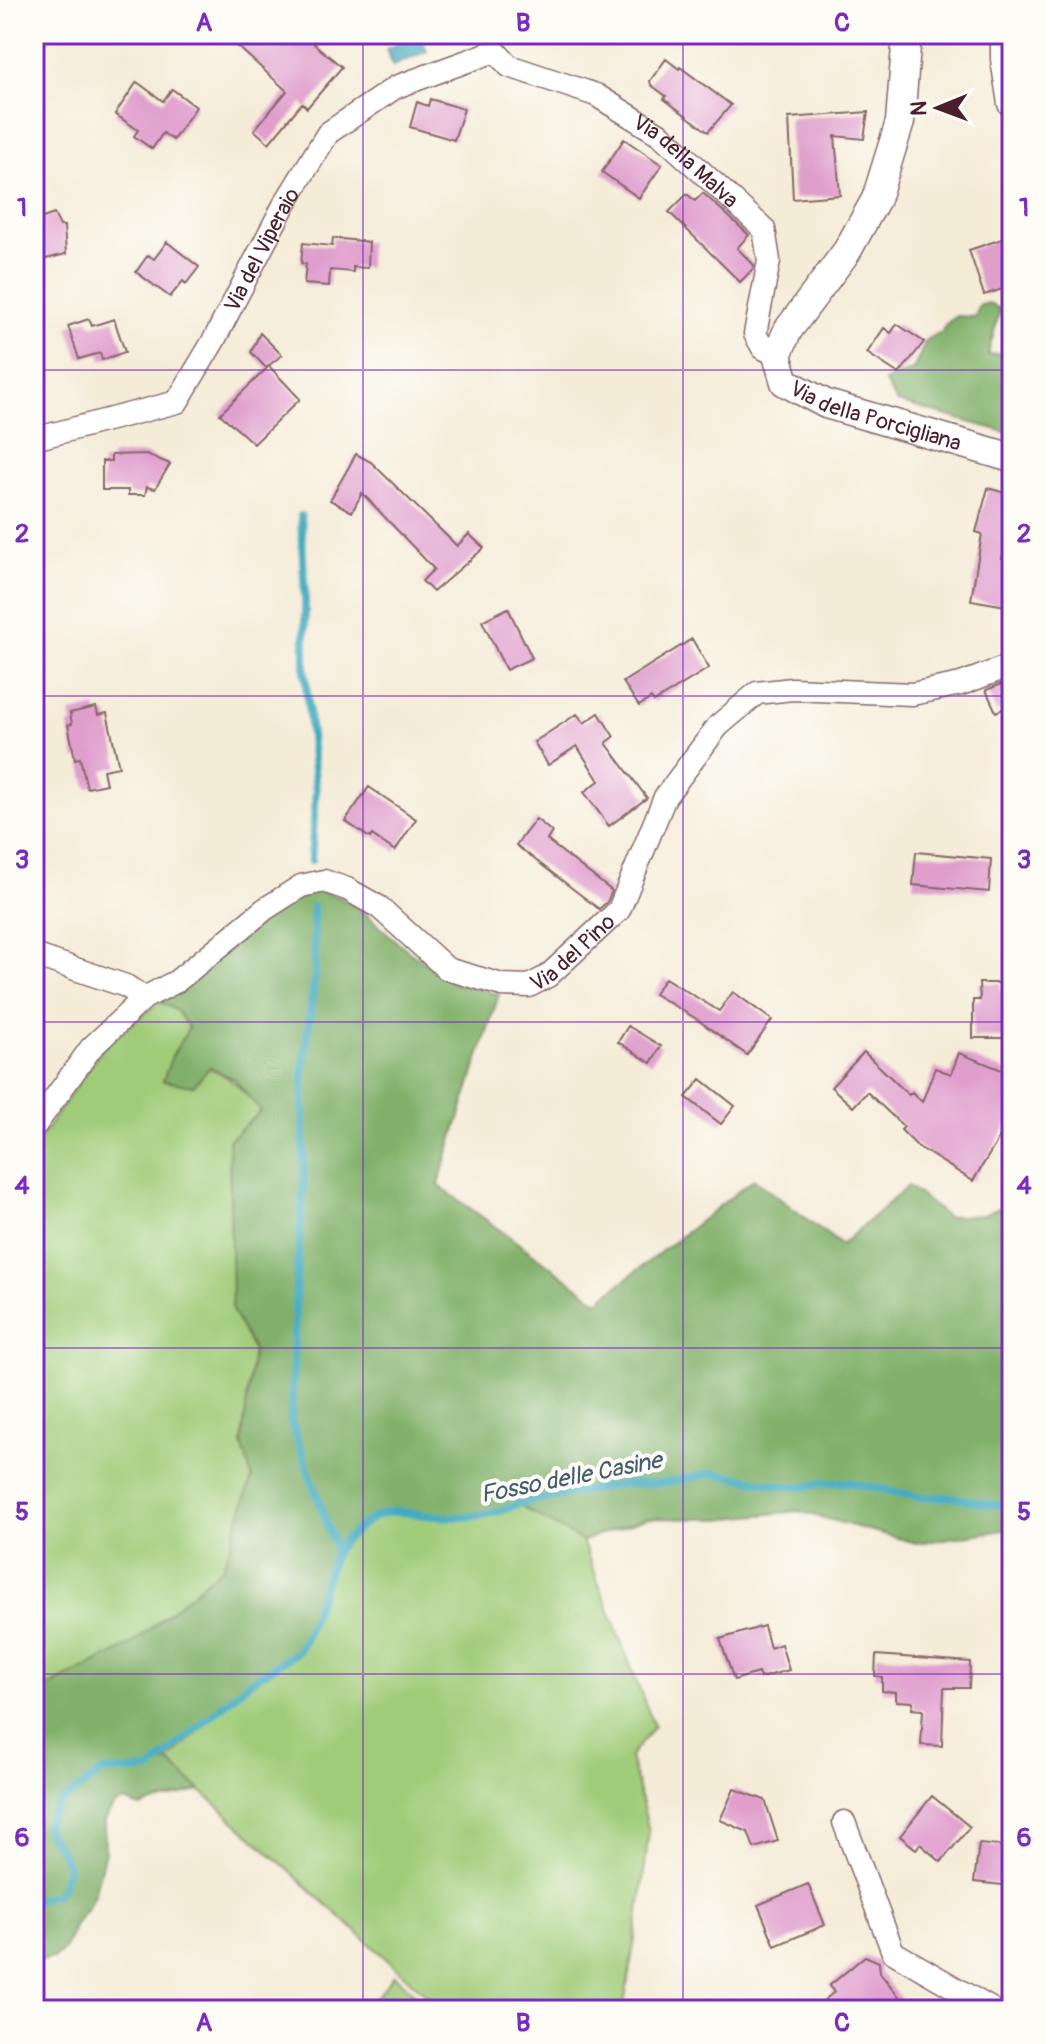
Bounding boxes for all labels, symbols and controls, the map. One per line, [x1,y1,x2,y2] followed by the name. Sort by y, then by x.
[196,7,213,39] text: A
[516,7,530,39] text: B
[834,7,850,39] text: C
[898,68,978,148] north arrow
[905,101,933,116] text: N
[628,108,744,214] street label: Via della Malva
[218,183,306,317] street label: Via del Viperaio
[17,192,27,224] text: 1
[1019,192,1029,224] text: 1
[785,374,964,458] street label: Via della Porcigliana
[15,518,29,550] text: 2
[1017,518,1031,550] text: 2
[15,844,29,876] text: 3
[1017,844,1031,876] text: 3
[526,908,621,998] street label: Via del Pino
[14,1170,30,1202] text: 4
[1016,1170,1032,1202] text: 4
[478,1445,666,1509] water label: Fosso delle Casine
[15,1496,29,1528] text: 5
[1017,1496,1031,1528] text: 5
[14,1822,30,1854] text: 6
[1016,1822,1032,1854] text: 6
[196,2007,213,2039] text: A
[516,2007,530,2039] text: B
[834,2007,850,2039] text: C

